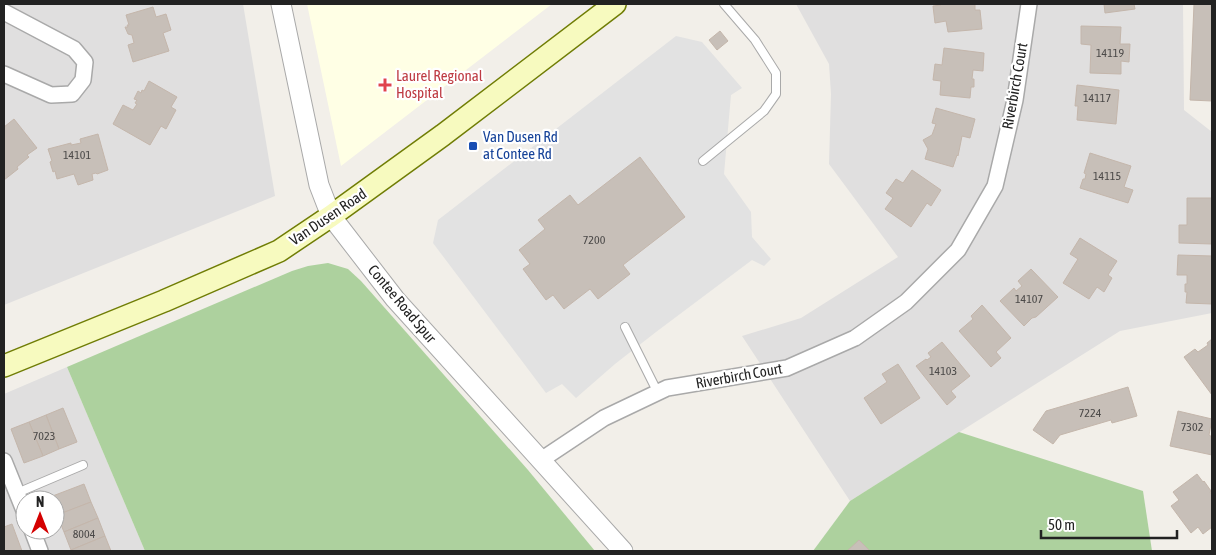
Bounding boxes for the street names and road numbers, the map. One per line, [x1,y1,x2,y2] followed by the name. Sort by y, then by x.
[999,41,1030,131] street label: Riverbirch Court
[286,185,369,248] street label: Van Dusen Road
[365,261,440,347] street label: Contee Road Spur
[694,360,784,391] street label: Riverbirch Court

